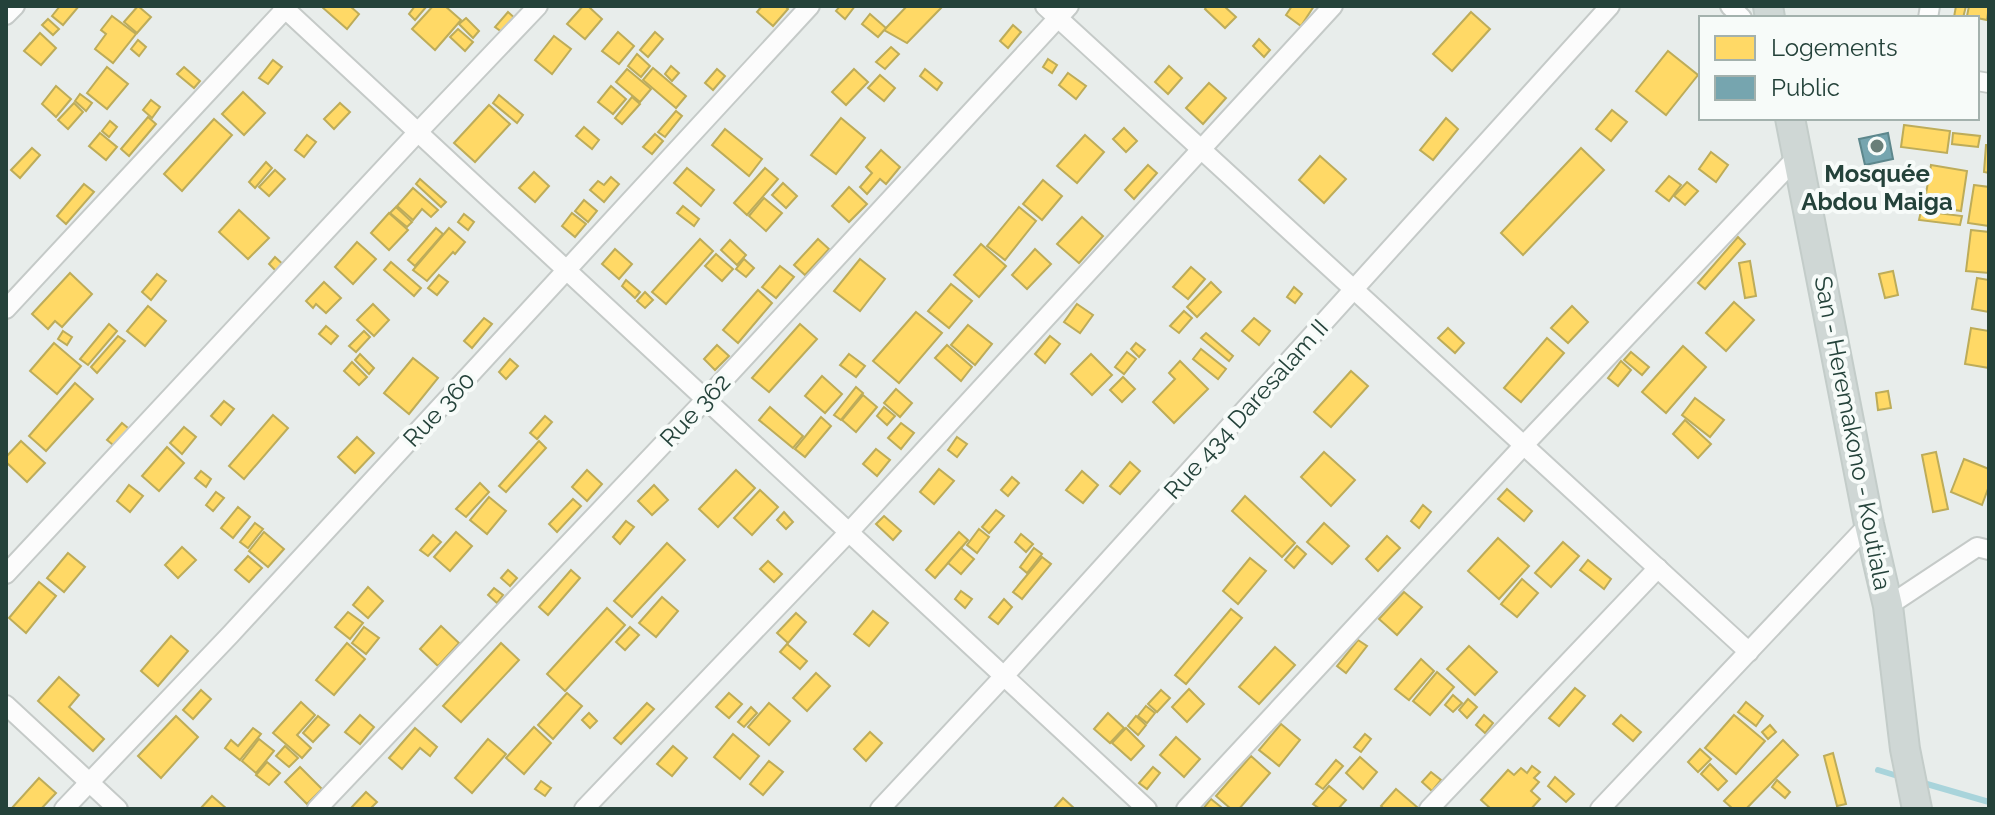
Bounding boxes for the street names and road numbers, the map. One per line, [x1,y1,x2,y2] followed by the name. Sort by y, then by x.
[1808,274,1898,592] street label: San - Heremakono - Koutiala
[1158,313,1334,505] street label: Rue 434 Daresalam II
[397,365,481,453] street label: Rue 360
[654,367,736,453] street label: Rue 362

